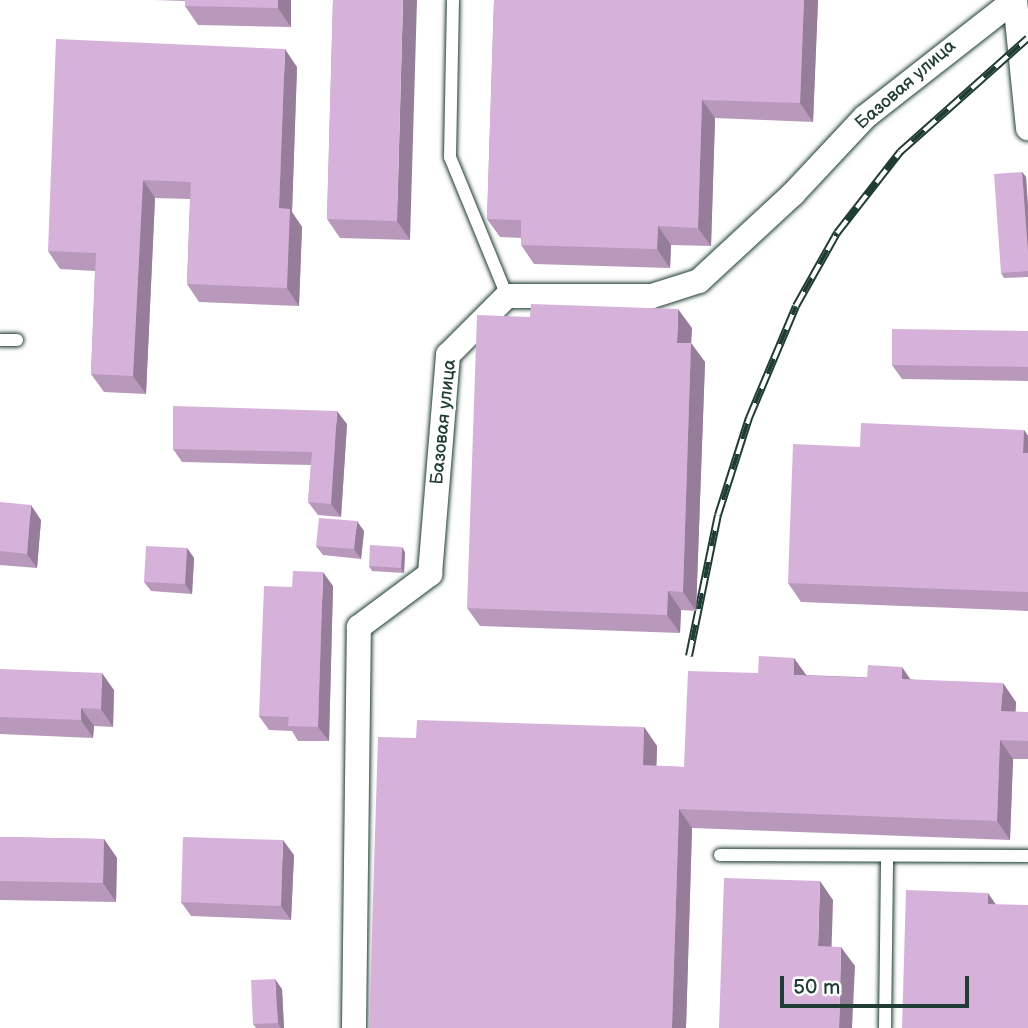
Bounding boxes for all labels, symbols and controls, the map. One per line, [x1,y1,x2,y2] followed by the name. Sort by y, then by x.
[851,36,961,134] street label: Базовая улица
[427,358,461,486] street label: Базовая улица
[783,962,972,1006] scale bar
[793,975,840,1000] text: 50 m

